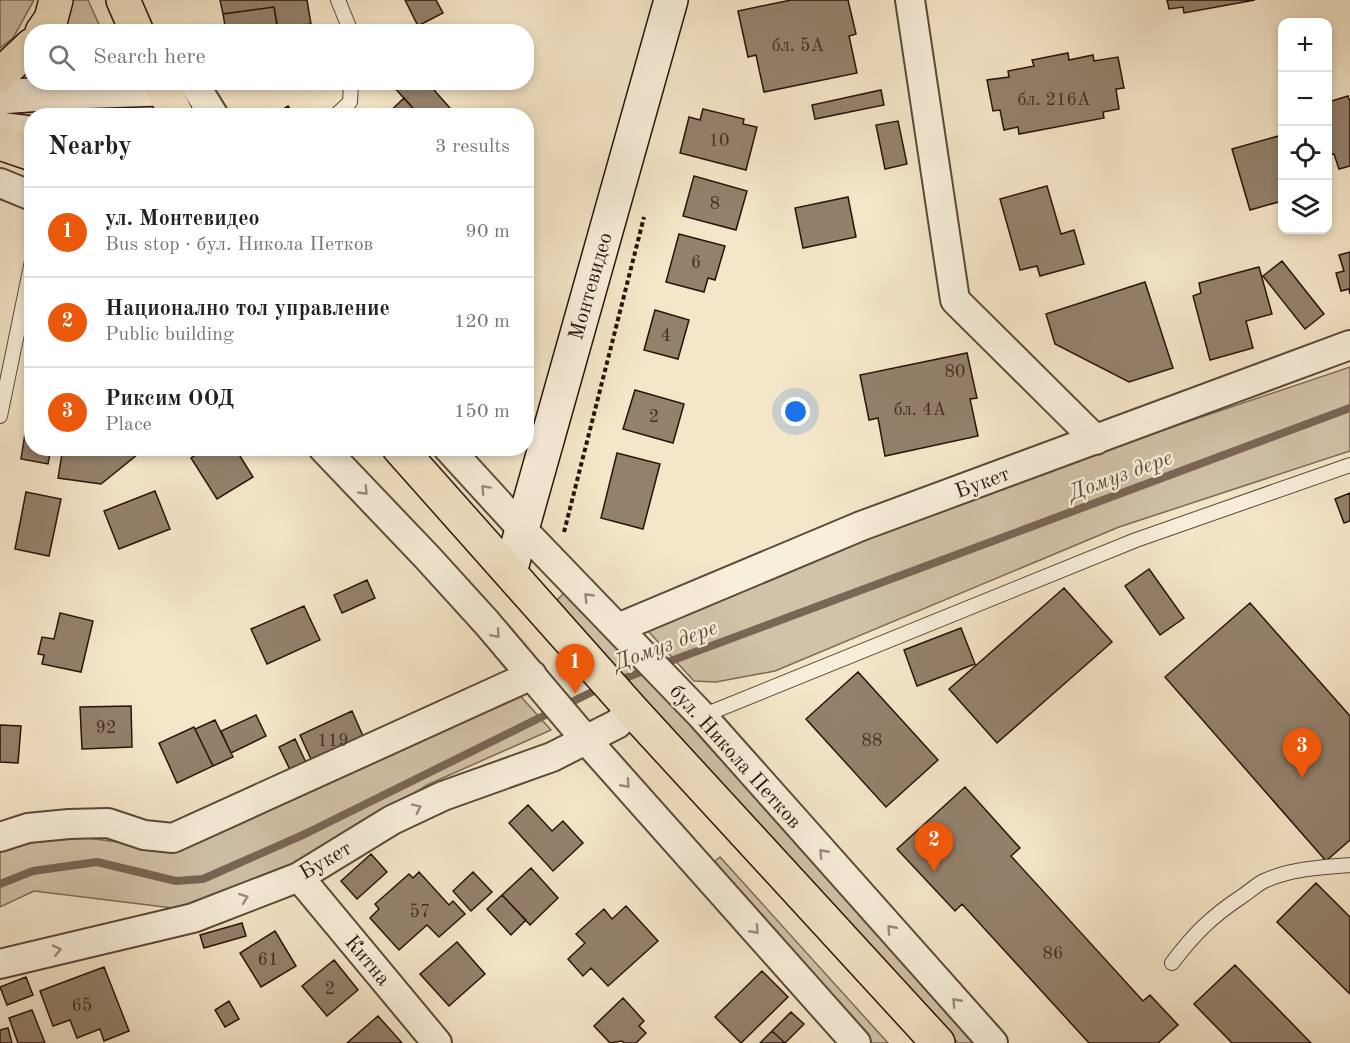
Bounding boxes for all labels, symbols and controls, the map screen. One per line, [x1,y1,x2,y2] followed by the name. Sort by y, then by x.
[1278,18,1332,234] map controls
[1278,18,1332,72] button: +
[24,24,534,90] search box
[772,37,824,55] house number: бл. 5А
[45,41,78,74] icon: search
[93,46,206,68] text: Search here
[1278,72,1332,126] button: −
[1017,91,1091,109] house number: бл. 216А
[1278,126,1332,180] button: locate
[709,132,729,150] house number: 10
[48,134,132,160] text: Nearby
[435,137,510,157] text: 3 results
[1278,180,1332,234] button: layers
[710,195,720,213] house number: 8
[105,208,260,230] text: ул. Монтевидео
[62,222,73,242] text: 1
[465,222,510,242] text: 90 m
[566,230,617,343] street label: Монтевидео
[105,235,373,255] text: Bus stop · бул. Никола Петков
[691,254,701,272] house number: 6
[105,298,390,320] text: Национално тол управление
[62,312,73,332] text: 2
[454,312,510,332] text: 120 m
[105,325,234,345] text: Public building
[661,327,671,345] house number: 4
[945,363,965,381] house number: 80
[105,388,234,410] text: Риксим ООД
[781,397,810,426] your location
[894,401,946,419] house number: бл. 4А
[62,402,73,422] text: 3
[454,402,510,422] text: 150 m
[649,408,659,426] house number: 2
[105,415,152,435] text: Place
[1063,447,1175,506] water label: Домуз дере
[953,464,1013,503] street label: Букет
[356,483,367,494] one-way arrow
[481,485,492,496] one-way arrow
[584,593,595,604] one-way arrow
[608,617,720,676] water label: Домуз дере
[489,627,500,638] one-way arrow
[556,644,594,694] pin: 1
[665,681,805,833] street label: бул. Никола Петков
[96,719,116,737] house number: 92
[1282,728,1322,778] pin: 3
[317,732,349,750] house number: 119
[862,732,882,750] house number: 88
[619,777,630,788] one-way arrow
[410,804,421,816] one-way arrow
[914,822,954,872] pin: 2
[296,838,355,884] street label: Букет
[819,849,830,860] one-way arrow
[238,893,249,905] one-way arrow
[410,903,430,921] house number: 57
[748,923,759,934] one-way arrow
[887,925,898,936] one-way arrow
[340,932,394,990] street label: Китна
[52,945,62,958] one-way arrow
[1043,945,1063,963] house number: 86
[258,951,278,969] house number: 61
[325,980,335,998] house number: 2
[72,997,92,1015] house number: 65
[952,998,963,1009] one-way arrow

